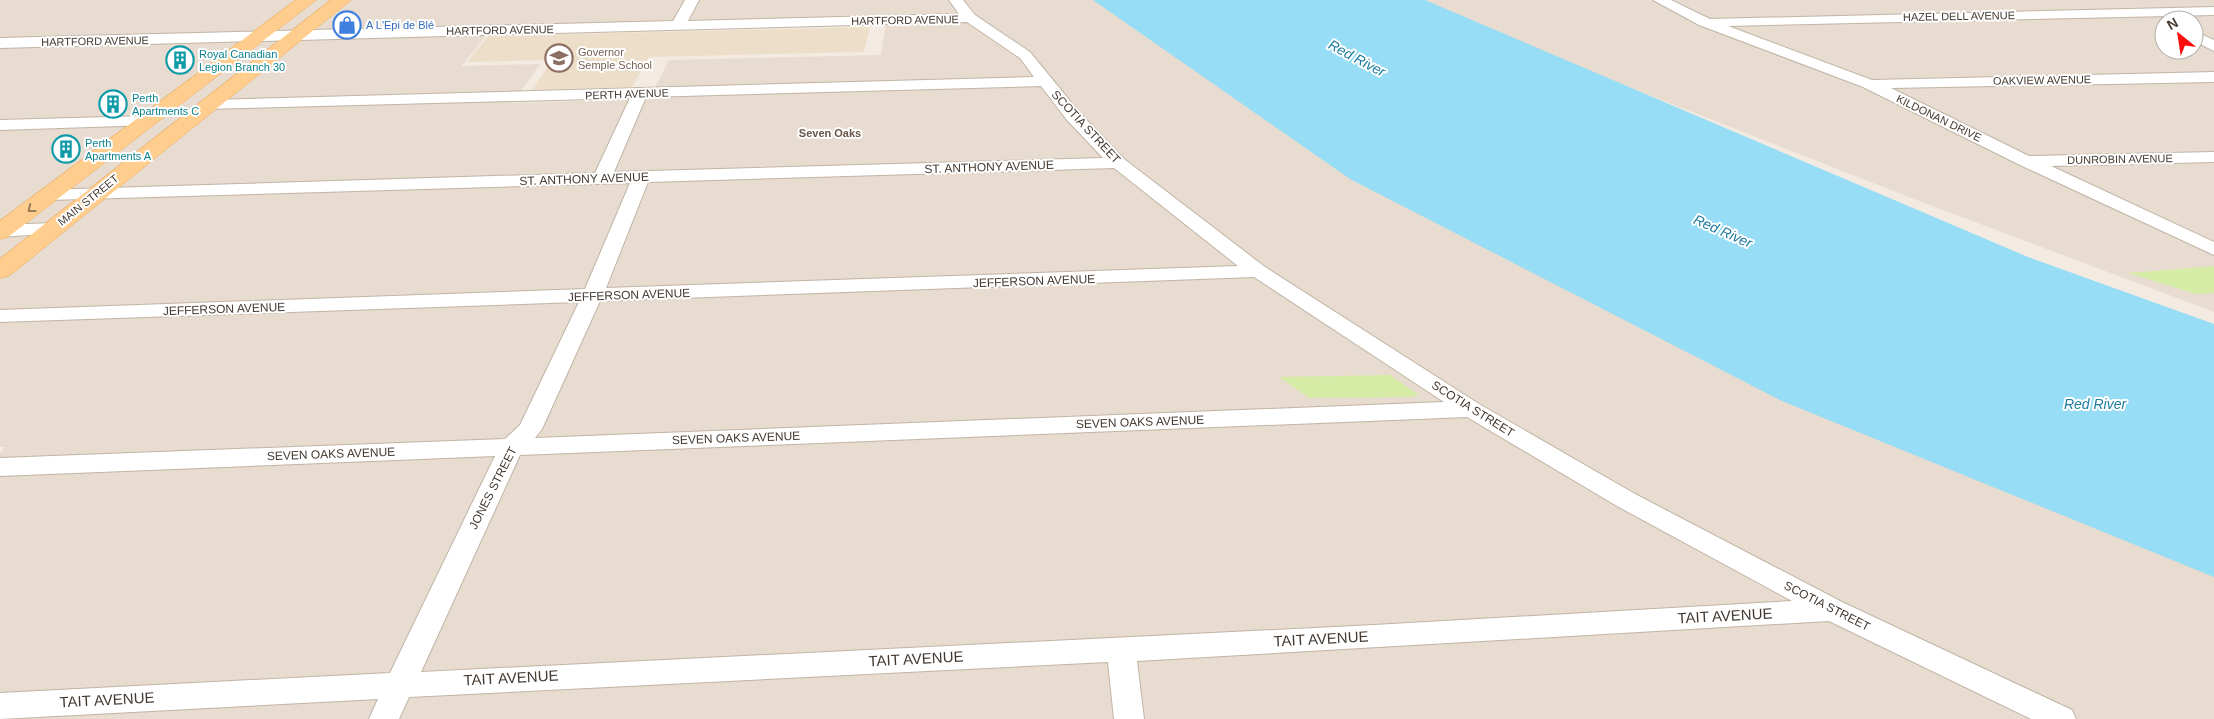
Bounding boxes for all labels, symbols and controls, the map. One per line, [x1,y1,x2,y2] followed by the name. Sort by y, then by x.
[1903,9,2015,23] street label: HAZEL DELL AVENUE
[332,10,362,40] shop icon: A L'Epi de Blé
[2154,10,2204,60] north arrow
[851,13,959,27] street label: HARTFORD AVENUE
[2164,14,2181,33] text: N
[366,19,434,31] place label: A L'Epi de Blé
[446,23,554,37] street label: HARTFORD AVENUE
[41,34,149,48] street label: HARTFORD AVENUE
[1326,36,1389,80] water label: Red River
[544,43,574,73] school or university icon: Governor Semple School
[165,45,195,75] building icon: Royal Canadian Legion Branch 30
[578,46,652,71] place label: Governor Semple School
[199,48,285,73] place label: Royal Canadian Legion Branch 30
[1993,73,2091,87] street label: OAKVIEW AVENUE
[585,87,669,101] street label: PERTH AVENUE
[1049,88,1124,167] street label: SCOTIA STREET
[98,89,128,119] building icon: Perth Apartments C
[132,92,199,117] place label: Perth Apartments C
[1895,92,1983,144] street label: KILDONAN DRIVE
[799,127,861,139] district label: Seven Oaks
[51,134,81,164] building icon: Perth Apartments A
[85,137,152,162] place label: Perth Apartments A
[2067,152,2173,166] street label: DUNROBIN AVENUE
[924,158,1054,176] street label: ST. ANTHONY AVENUE
[519,170,649,188] street label: ST. ANTHONY AVENUE
[55,172,121,228] street label: MAIN STREET
[28,203,37,211] one-way arrow
[1691,211,1756,252] water label: Red River
[973,272,1095,290] street label: JEFFERSON AVENUE
[568,286,690,304] street label: JEFFERSON AVENUE
[163,300,285,318] street label: JEFFERSON AVENUE
[1429,378,1517,440] street label: SCOTIA STREET
[2064,396,2127,412] water label: Red River
[1076,413,1204,431] street label: SEVEN OAKS AVENUE
[672,429,800,447] street label: SEVEN OAKS AVENUE
[466,444,520,532] street label: JONES STREET
[267,445,395,463] street label: SEVEN OAKS AVENUE
[1782,578,1873,634] street label: SCOTIA STREET
[1677,605,1773,626] street label: TAIT AVENUE
[1273,628,1369,649] street label: TAIT AVENUE
[868,648,964,669] street label: TAIT AVENUE
[463,667,559,688] street label: TAIT AVENUE
[59,689,155,710] street label: TAIT AVENUE

